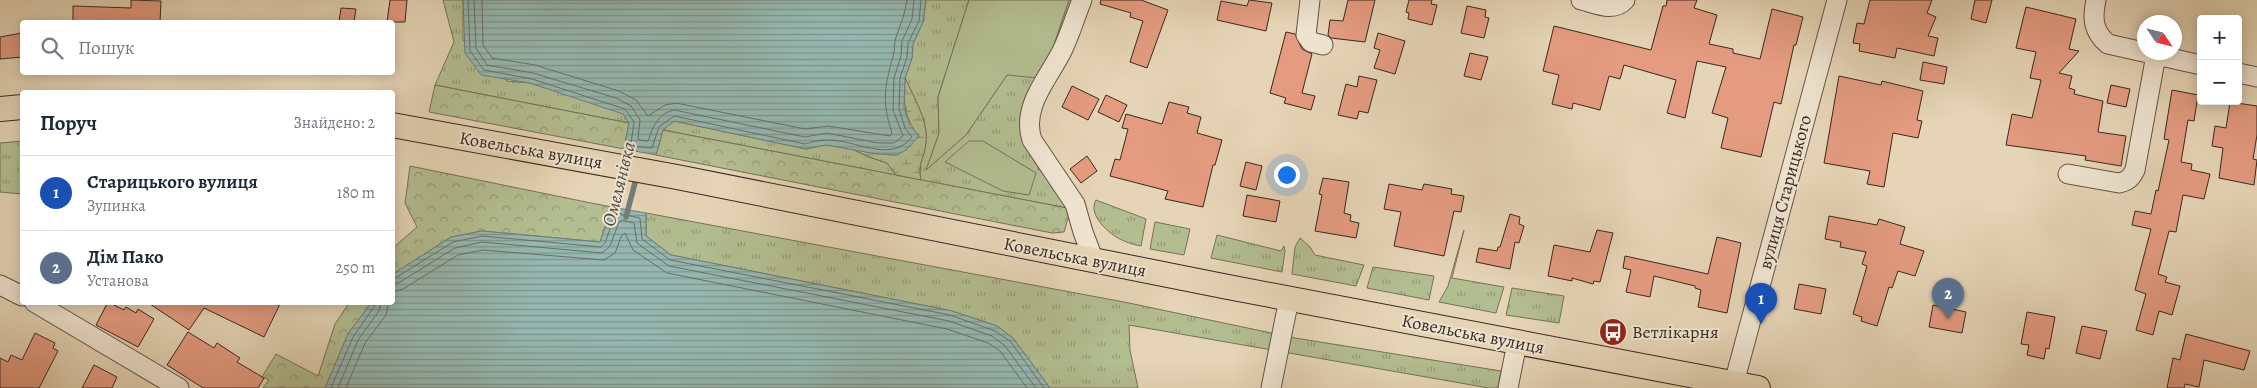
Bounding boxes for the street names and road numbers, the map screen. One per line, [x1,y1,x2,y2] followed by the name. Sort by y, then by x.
[1753,112,1817,272] street label: вулиця Старицького
[458,126,604,174] street label: Ковельська вулиця
[1002,231,1148,283] street label: Ковельська вулиця
[1400,308,1546,360] street label: Ковельська вулиця

